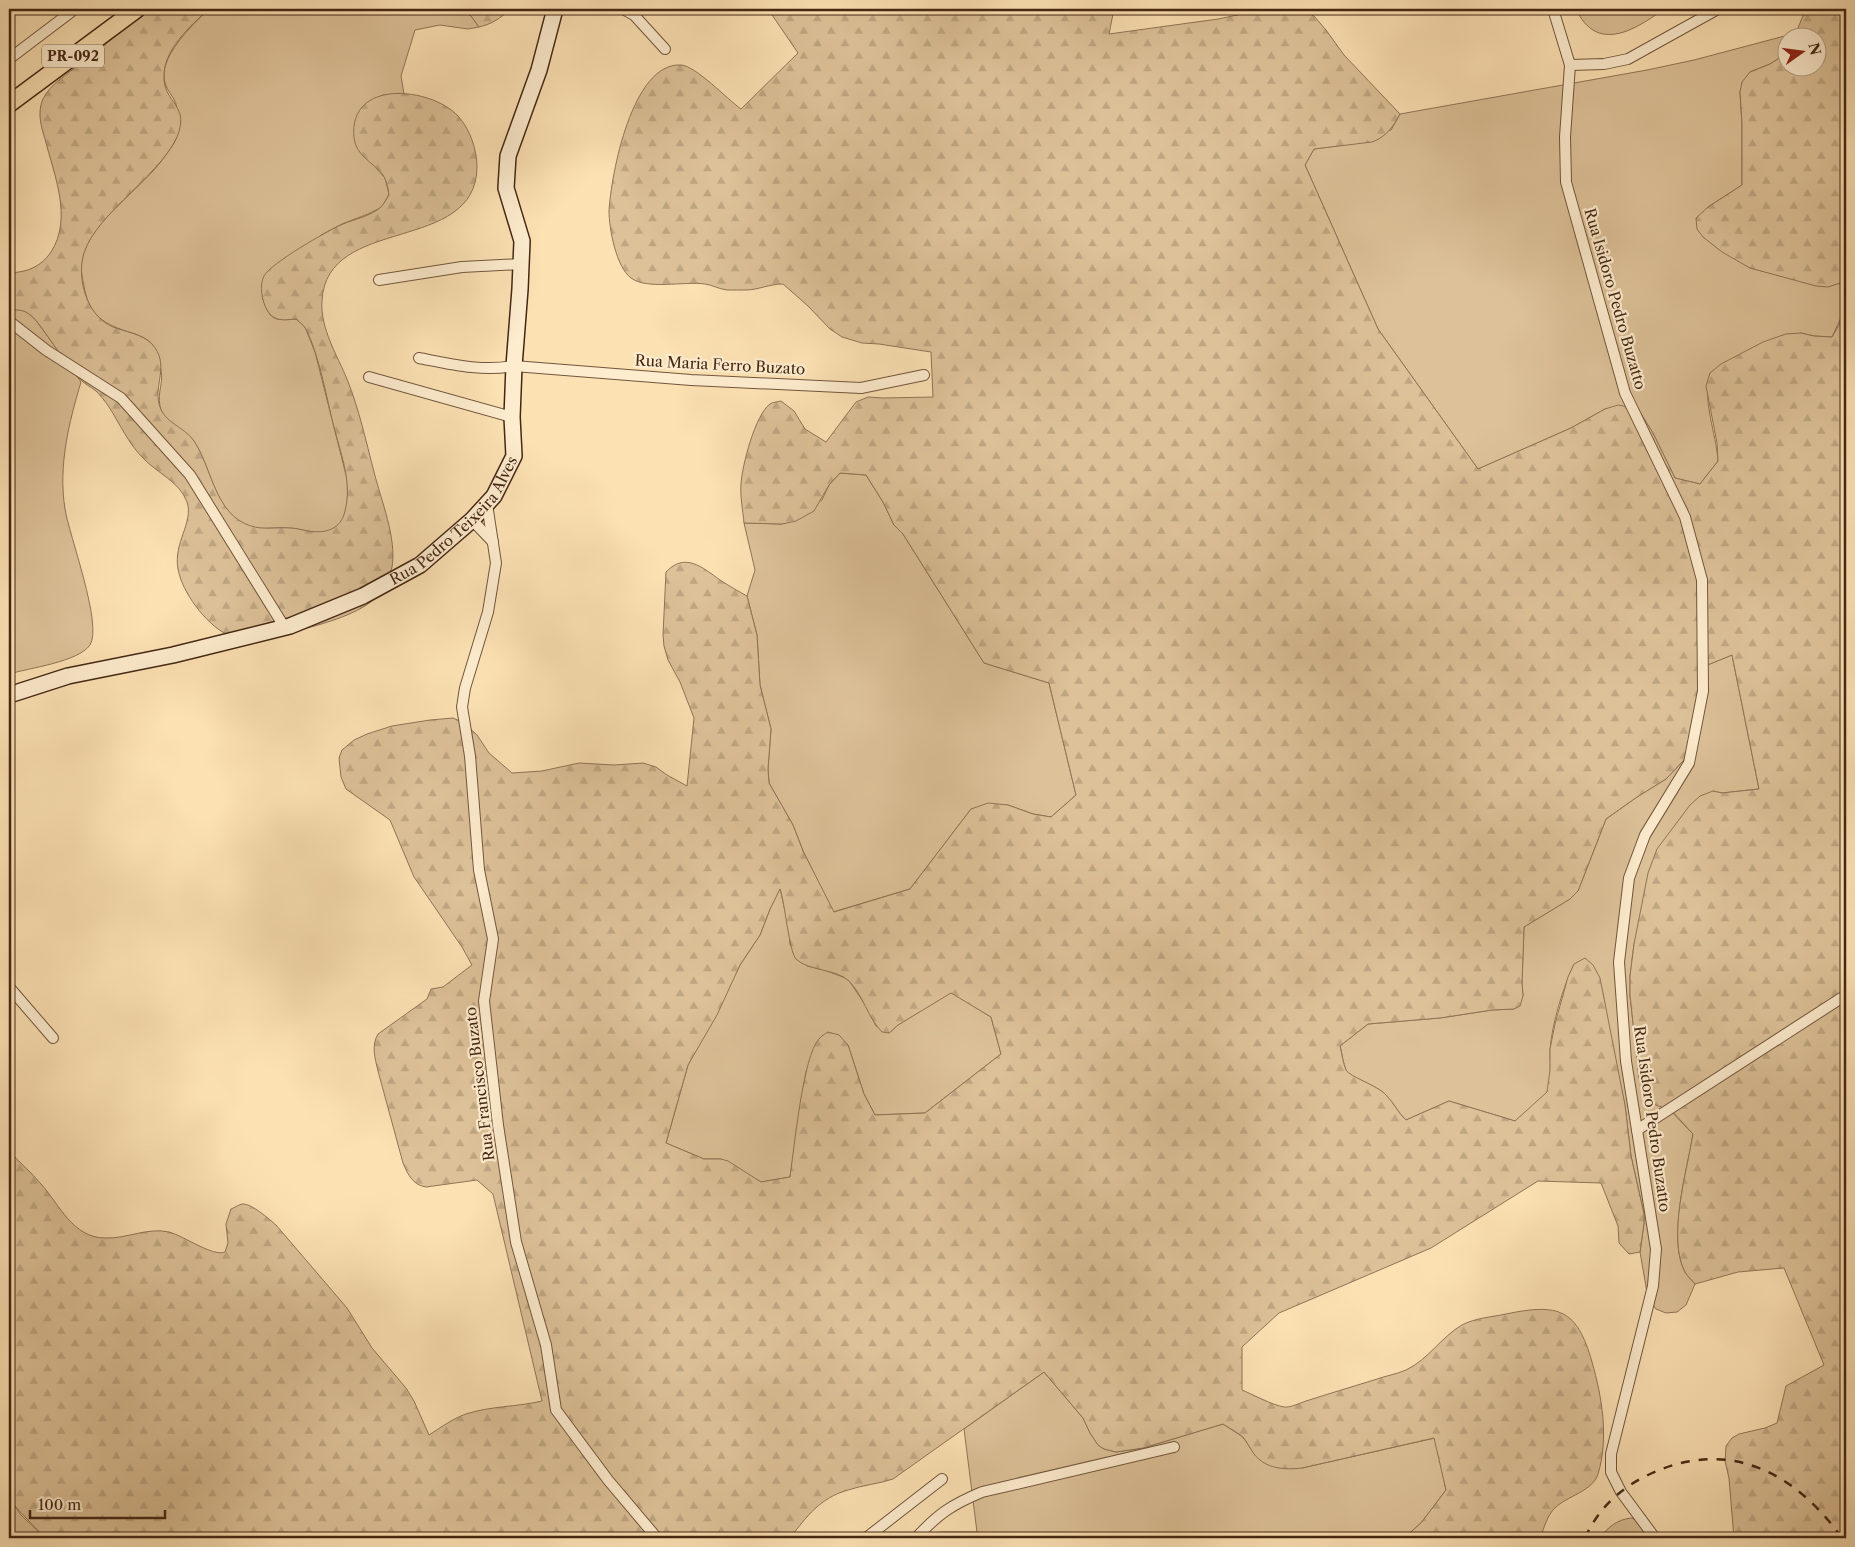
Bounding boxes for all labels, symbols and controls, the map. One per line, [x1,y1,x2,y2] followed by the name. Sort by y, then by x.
[1778,28,1828,78] north arrow
[1804,41,1825,57] text: N
[42,44,104,68] road number: PR-092
[1580,206,1650,392] street label: Rua Isidoro Pedro Buzatto
[634,351,806,378] street label: Rua Maria Ferro Buzato
[386,453,521,589] street label: Rua Pedro Teixeira Alves
[461,1006,498,1162] street label: Rua Francisco Buzato
[1630,1025,1675,1213] street label: Rua Isidoro Pedro Buzatto
[30,1487,165,1519] scale bar
[38,1495,81,1514] text: 100 m

